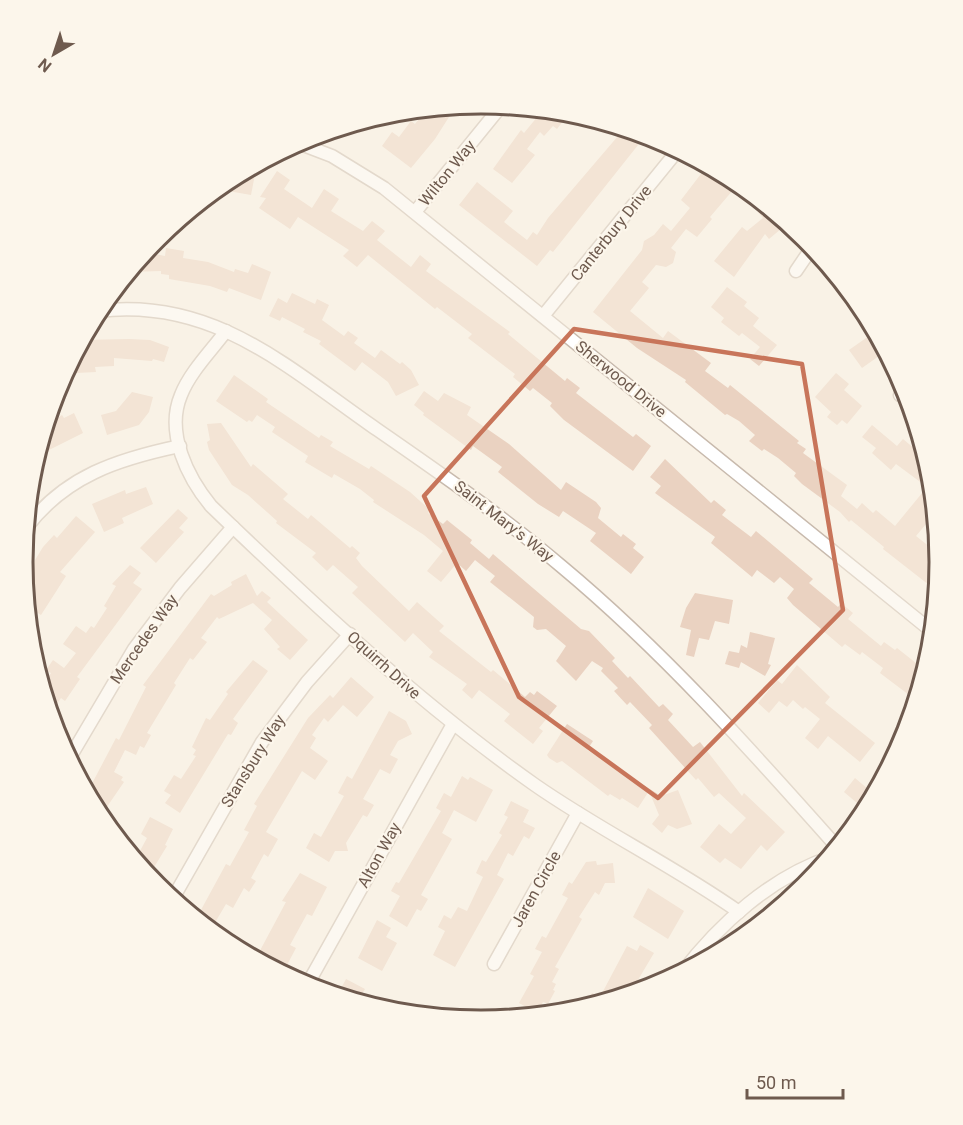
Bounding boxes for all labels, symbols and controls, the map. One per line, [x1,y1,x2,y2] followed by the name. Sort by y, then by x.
[24,24,84,84] north arrow
[35,54,55,76] text: N
[415,136,480,210] street label: Wilton Way
[567,181,655,285] street label: Canterbury Drive
[572,337,670,421] street label: Sherwood Drive
[451,476,558,566] street label: Saint Mary's Way
[106,590,182,687] street label: Mercedes Way
[343,627,425,703] street label: Oquirrh Drive
[217,711,289,811] street label: Stansbury Way
[353,819,405,891] street label: Alton Way
[507,847,565,931] street label: Jaren Circle
[747,1062,843,1100] scale bar
[756,1072,796,1093] text: 50 m

